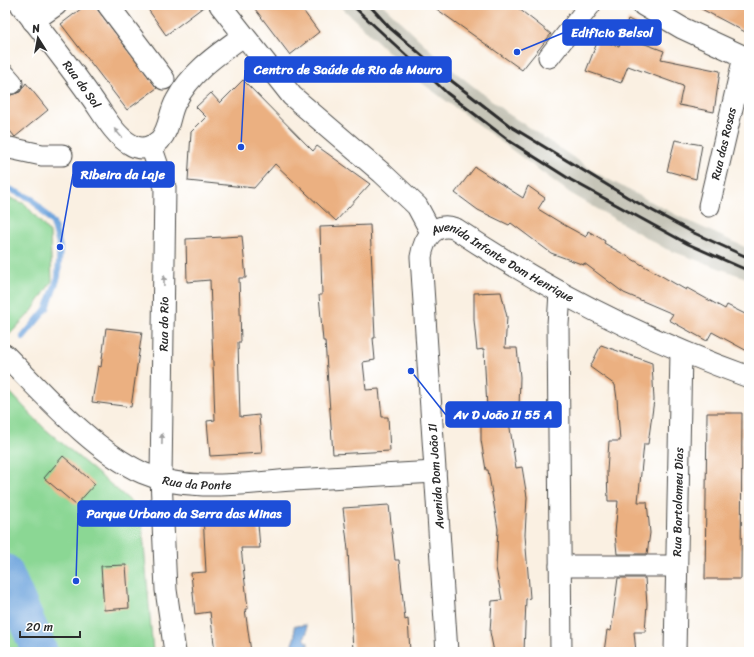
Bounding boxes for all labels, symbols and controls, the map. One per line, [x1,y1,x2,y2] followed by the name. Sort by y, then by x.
[18,18,58,58] north arrow
[30,19,42,39] text: N
[563,20,661,45] callout: Edificio Belsol
[571,21,654,44] text: Edificio Belsol
[57,56,107,113] street label: Rua do Sol
[245,57,451,82] callout: Centro de Saúde de Rio de Mouro
[253,58,443,81] text: Centro de Saúde de Rio de Mouro
[704,105,743,182] street label: Rua das Rosas
[114,128,123,138] one-way arrow
[73,162,174,187] callout: Ribeira da Laje
[80,163,165,186] text: Ribeira da Laje
[425,216,578,309] street label: Avenida Infante Dom Henrique
[161,274,167,287] one-way arrow
[153,296,175,352] street label: Rua do Rio
[446,402,561,427] callout: Av D João II 55 A
[453,403,552,426] text: Av D João II 55 A
[421,422,451,531] street label: Avenida Dom João II
[159,432,165,445] one-way arrow
[666,447,690,557] street label: Rua Bartolomeu Dias
[160,469,232,496] street label: Rua da Ponte
[78,501,290,526] callout: Parque Urbano da Serra das Minas
[86,502,282,525] text: Parque Urbano da Serra das Minas
[20,613,80,639] scale bar
[26,616,53,638] text: 20 m

